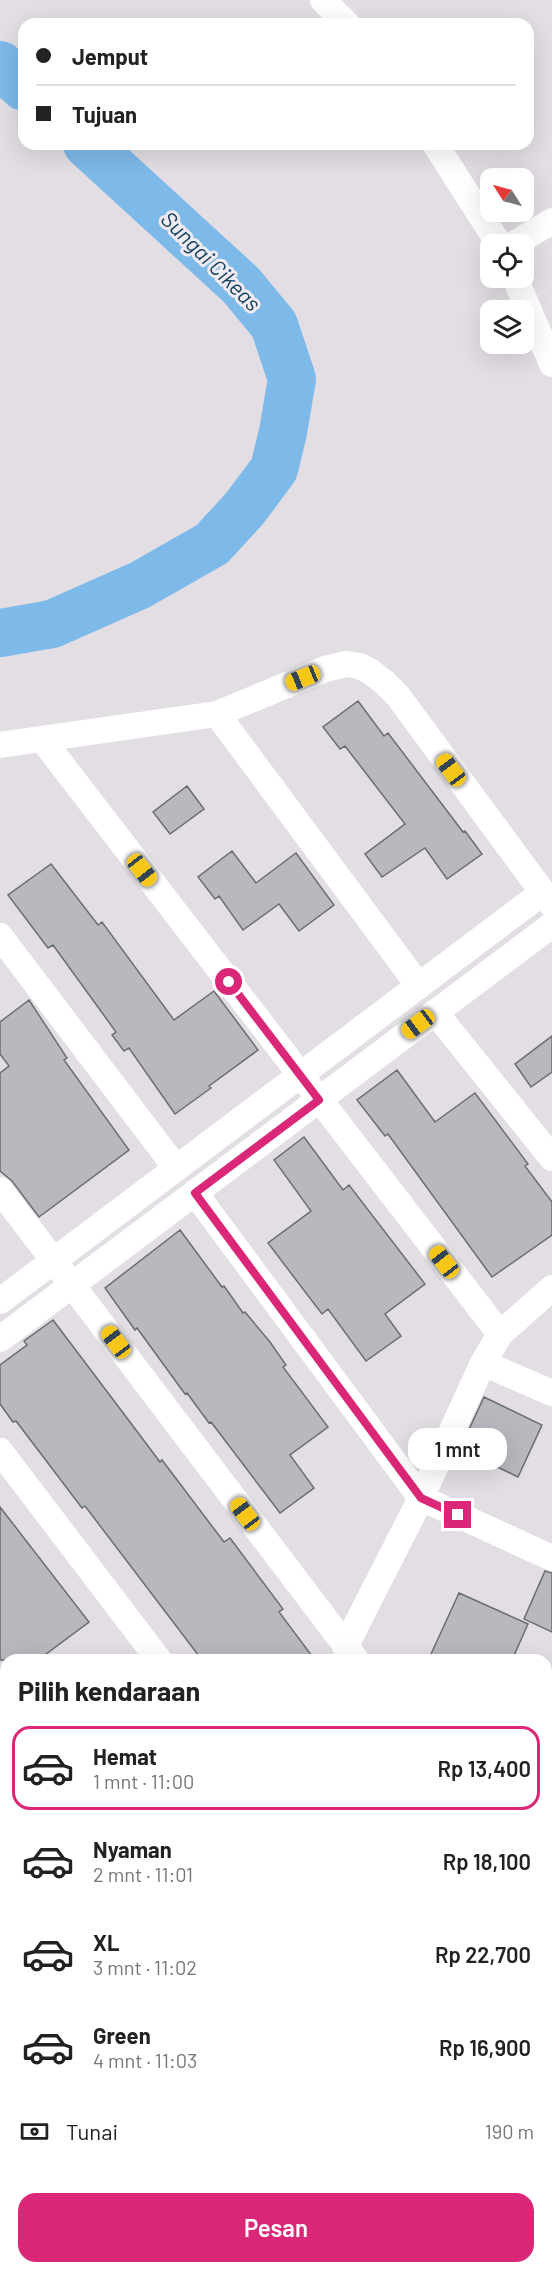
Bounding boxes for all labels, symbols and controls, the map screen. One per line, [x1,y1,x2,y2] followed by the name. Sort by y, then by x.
[72,43,148,69] text: Jemput
[72,101,137,127] text: Tujuan
[480,168,534,222] north arrow
[480,168,534,354] map controls
[156,205,267,316] water label: Sungai Cikeas
[480,234,534,288] button: locate
[480,300,534,354] button: layers
[283,663,323,693] car
[433,750,469,790] car
[124,850,160,890] car
[215,968,242,995] route start
[398,1006,438,1042] car
[426,1242,462,1282] car
[98,1322,134,1362] car
[408,1428,508,1470] callout: 1 mnt
[435,1437,481,1461] text: 1 mnt
[227,1494,263,1534] car
[444,1501,471,1528] route end
[18,1674,200,1706] text: Pilih kendaraan
[21,1741,75,1795] icon: car
[93,1743,157,1769] text: Hemat
[438,1755,531,1781] text: Rp 13,400
[93,1769,194,1793] text: 1 mnt · 11:00
[21,1834,75,1888] icon: car
[93,1836,172,1862] text: Nyaman
[443,1848,531,1874] text: Rp 18,100
[93,1862,193,1886] text: 2 mnt · 11:01
[21,1927,75,1981] icon: car
[93,1929,119,1955] text: XL
[435,1941,531,1967] text: Rp 22,700
[93,1955,197,1979] text: 3 mnt · 11:02
[21,2020,75,2074] icon: car
[93,2022,151,2048] text: Green
[439,2034,531,2060] text: Rp 16,900
[93,2048,197,2072] text: 4 mnt · 11:03
[18,2115,51,2148] icon: cash
[66,2118,118,2144] text: Tunai
[485,2119,534,2143] text: 190 m
[18,2193,534,2262] button: Pesan

